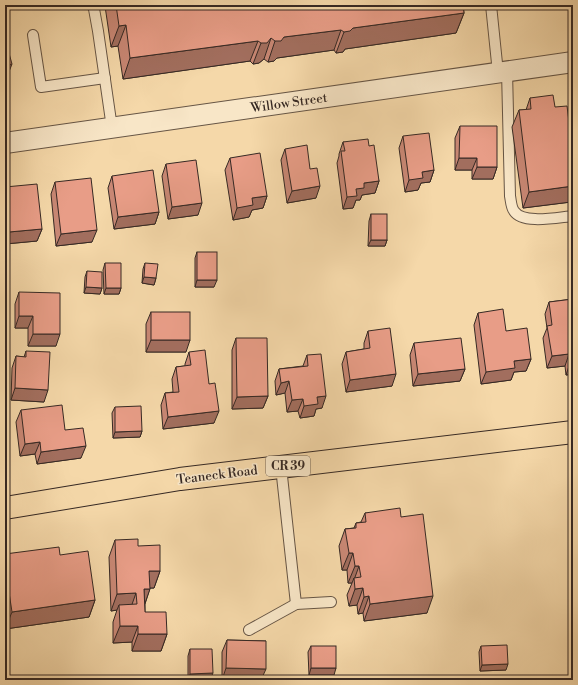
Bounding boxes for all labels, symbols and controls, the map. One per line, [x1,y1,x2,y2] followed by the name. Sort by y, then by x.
[249,90,329,116] street label: Willow Street
[266,456,310,476] road number: CR 39
[176,462,259,488] street label: Teaneck Road

